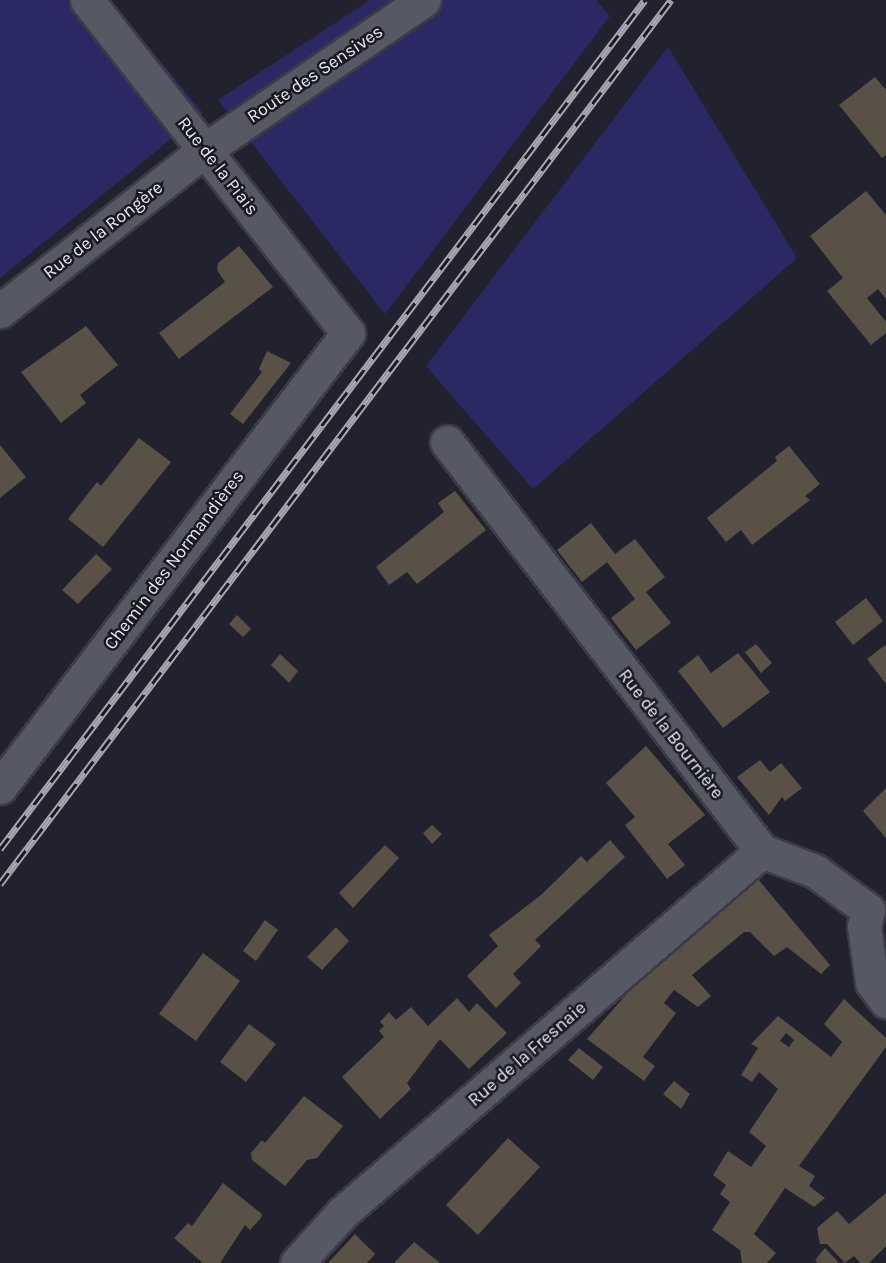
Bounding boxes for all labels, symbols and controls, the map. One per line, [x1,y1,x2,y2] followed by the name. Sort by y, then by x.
[243,21,387,127] street label: Route des Sensives
[173,113,263,219] street label: Rue de la Piais
[39,177,167,283] street label: Rue de la Rongère
[100,466,248,654] street label: Chemin des Normandières
[614,665,728,803] street label: Rue de la Bournière
[464,997,590,1111] street label: Rue de la Fresnaie

